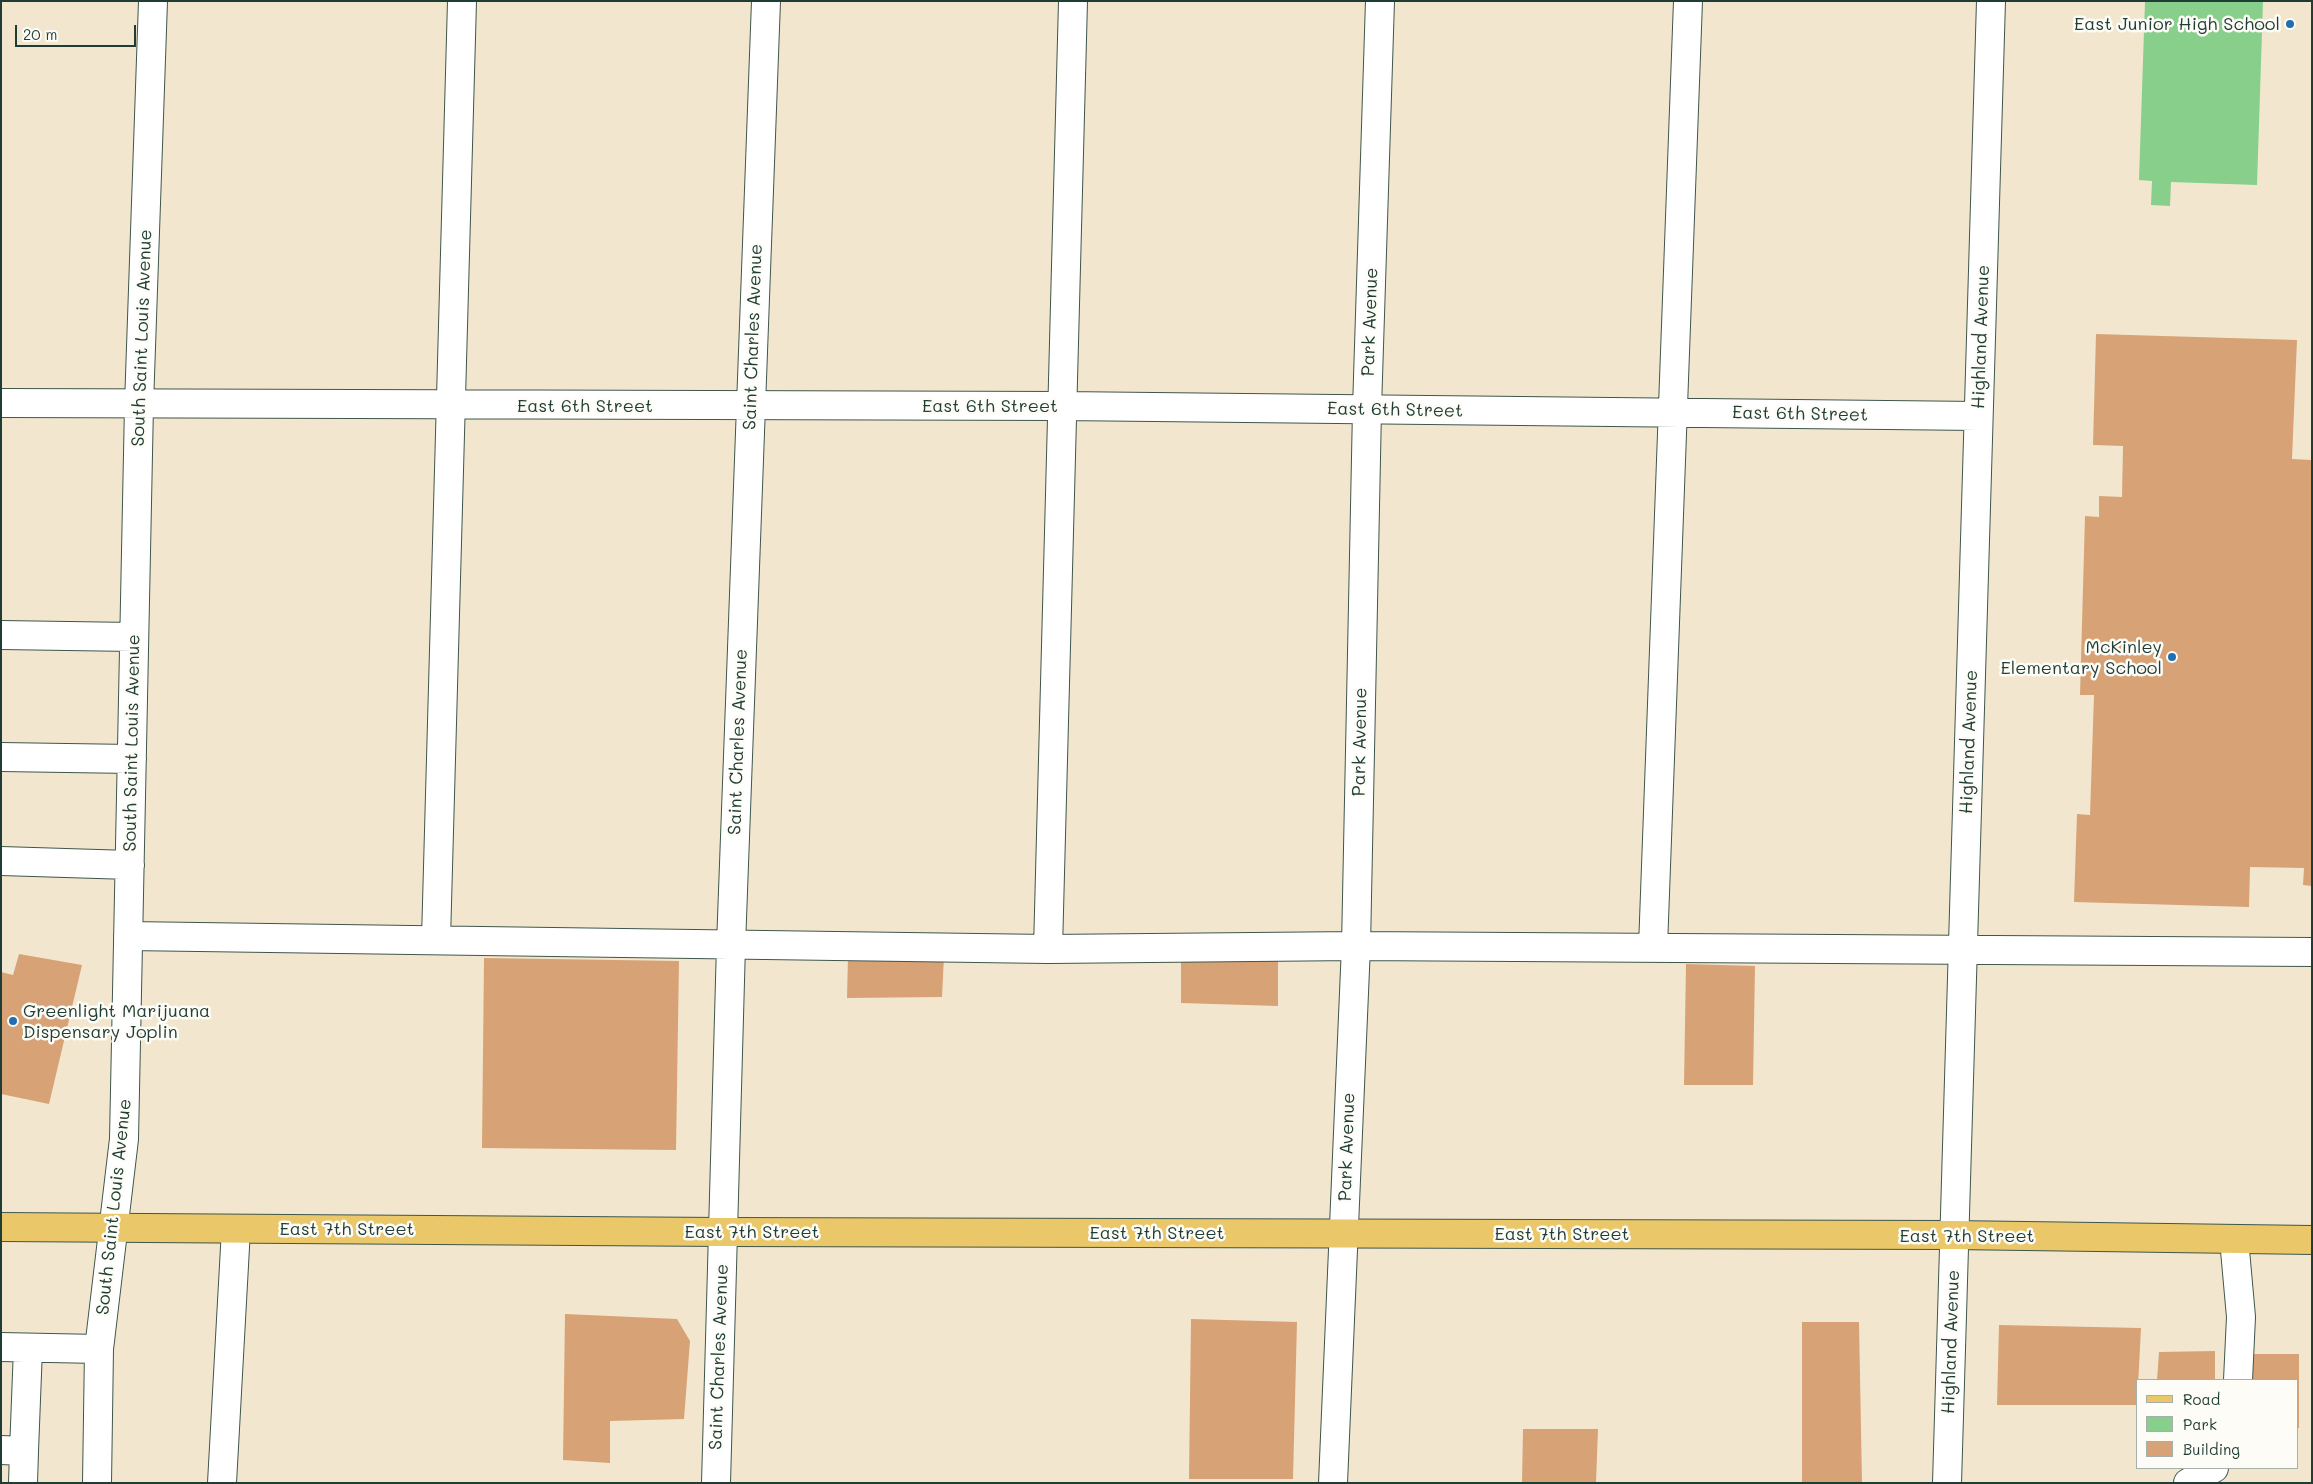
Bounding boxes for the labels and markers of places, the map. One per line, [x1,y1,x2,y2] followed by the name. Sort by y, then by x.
[2074,13,2280,35] place label: East Junior High School
[2284,18,2296,30] marker: East Junior High School
[2001,636,2162,679] place label: McKinley Elementary School
[2166,651,2178,663] marker: McKinley Elementary School
[23,1000,210,1042] place label: Greenlight Marijuana Dispensary Joplin
[7,1015,19,1027] marker: Greenlight Marijuana Dispensary Joplin

